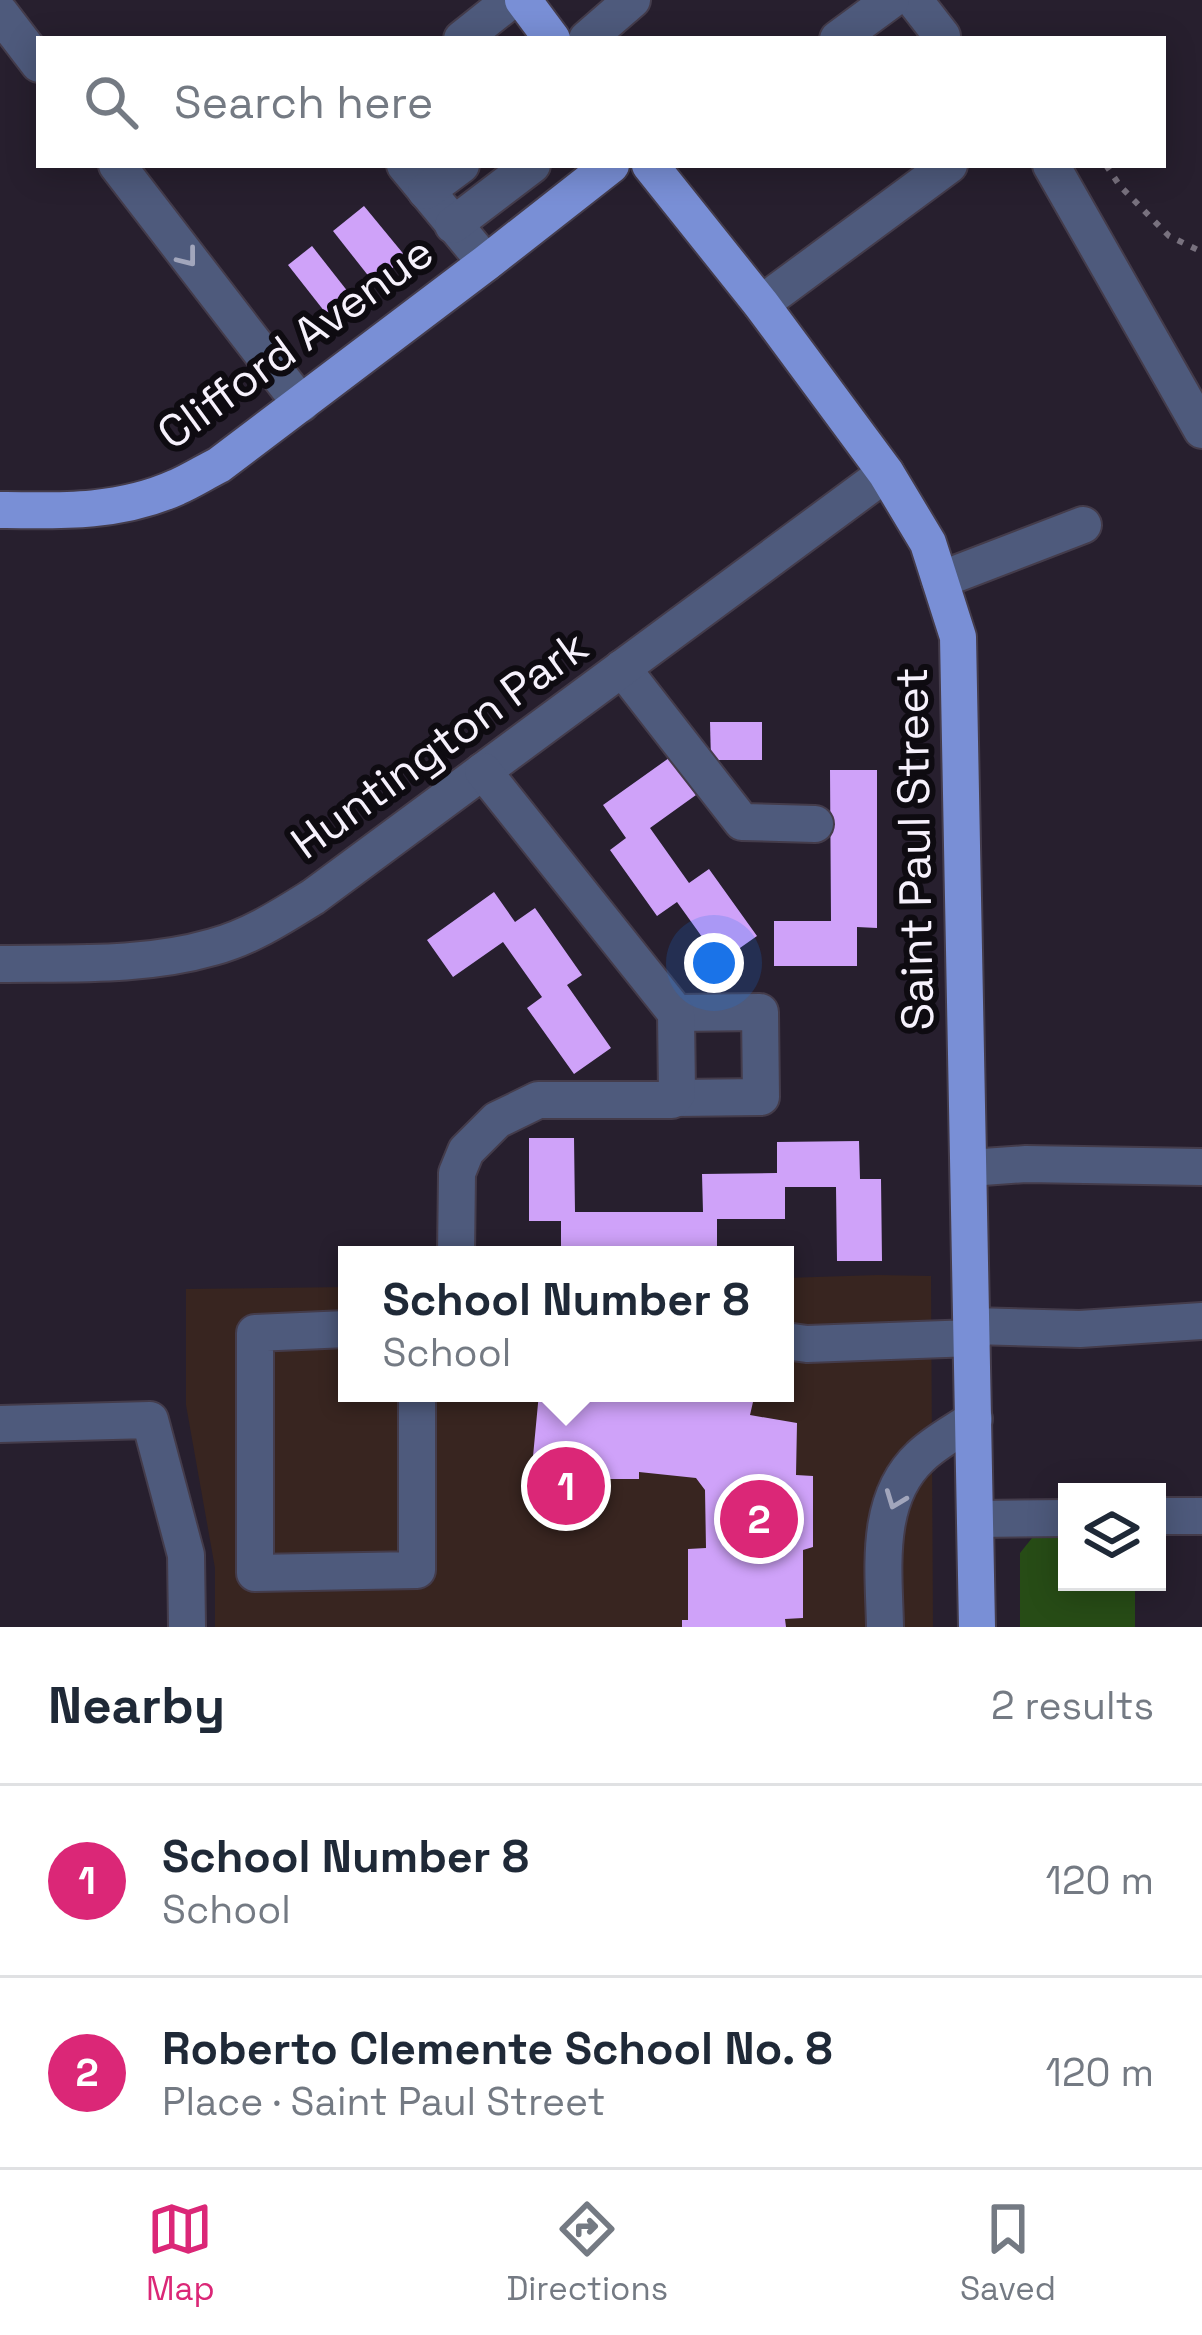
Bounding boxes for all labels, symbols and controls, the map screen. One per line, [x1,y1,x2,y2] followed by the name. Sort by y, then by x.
[36,36,1166,168] search box
[78,69,144,135] icon: search
[174,74,433,131] text: Search here
[146,223,444,462] street label: Clifford Avenue
[174,244,195,266] one-way arrow
[280,618,599,871] street label: Huntington Park
[883,667,946,1031] street label: Saint Paul Street
[684,933,744,993] your location
[338,1246,794,1402] popup
[382,1271,750,1328] text: School Number 8
[382,1328,511,1377] text: School
[527,1441,605,1531] pin: 1
[720,1474,798,1564] pin: 2
[1058,1483,1166,1591] map controls
[1058,1483,1166,1591] button: layers
[885,1489,910,1510] one-way arrow
[48,1673,225,1738] text: Nearby
[991,1681,1154,1730] text: 2 results
[162,1828,529,1885] text: School Number 8
[78,1856,96,1905] text: 1
[1046,1856,1154,1905] text: 120 m
[162,1885,291,1934] text: School
[162,2020,832,2077] text: Roberto Clemente School No. 8
[75,2048,99,2097] text: 2
[1046,2048,1154,2097] text: 120 m
[162,2077,605,2126] text: Place · Saint Paul Street
[146,2196,215,2310] tab: Map
[506,2196,668,2310] tab: Directions
[960,2196,1056,2310] tab: Saved

